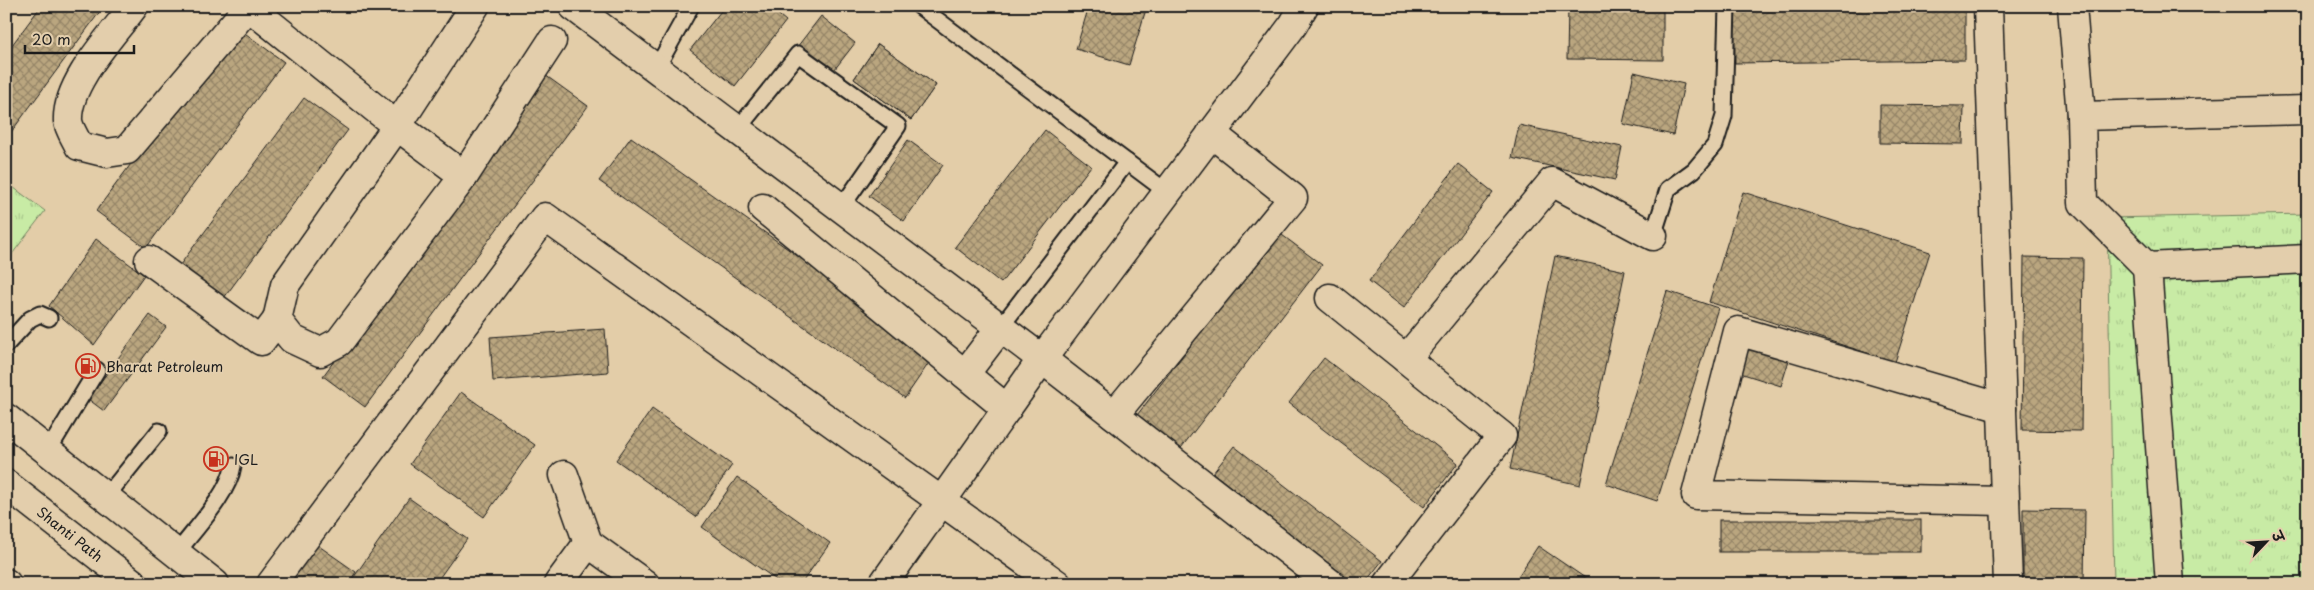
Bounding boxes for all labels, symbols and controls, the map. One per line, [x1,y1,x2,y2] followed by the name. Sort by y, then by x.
[25,22,134,54] scale bar
[32,27,71,50] text: 20 m
[75,353,101,379] fuel station icon: Bharat Petroleum
[106,356,223,377] place label: Bharat Petroleum
[203,446,229,472] fuel station icon: IGL
[234,449,258,470] place label: IGL
[32,501,108,567] street label: Shanti Path
[2242,518,2292,568] north arrow
[2266,526,2290,546] text: उ

